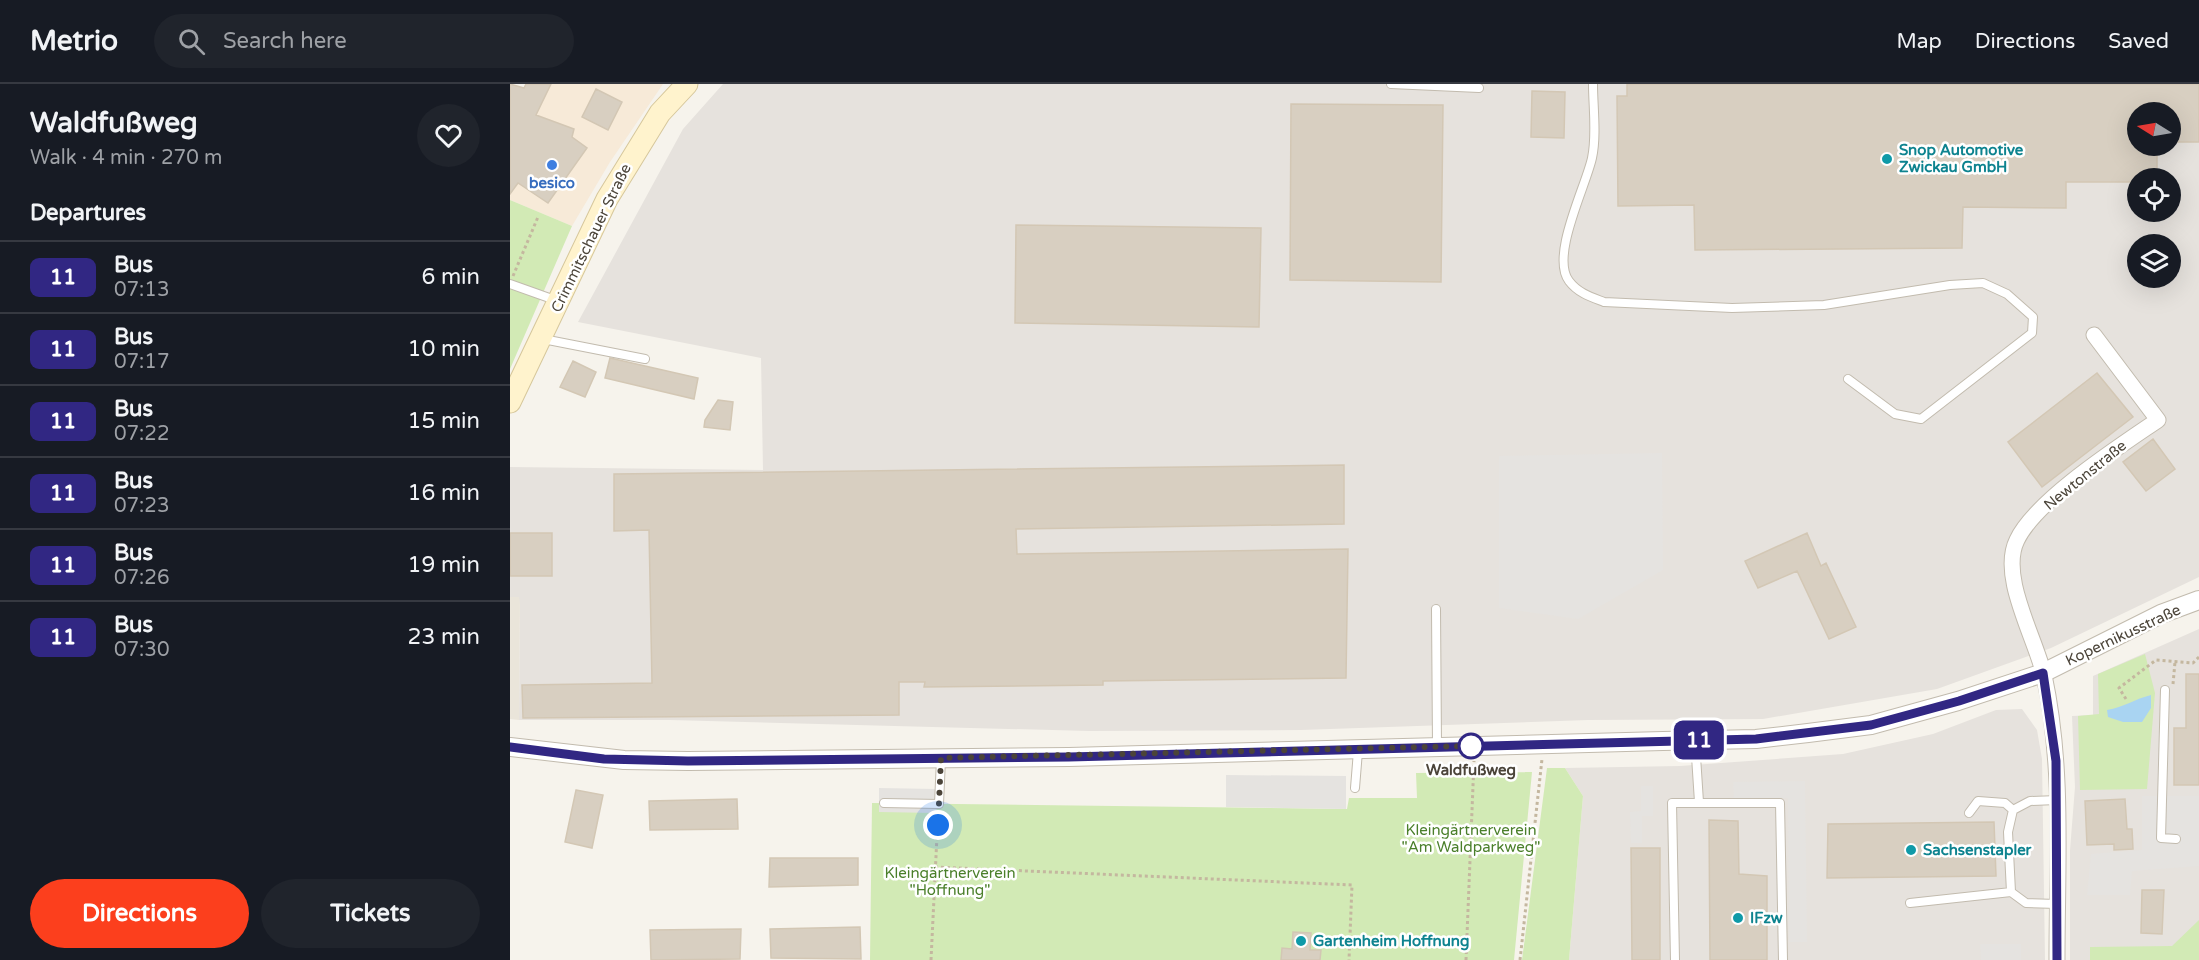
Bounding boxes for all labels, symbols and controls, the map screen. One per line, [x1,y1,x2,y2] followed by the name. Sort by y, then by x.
[154,14,574,68] search box
[30,24,118,58] text: Metrio
[175,25,208,58] icon: search
[223,28,347,54] text: Search here
[1896,29,1942,54] text: Map
[1975,29,2075,54] text: Directions
[2108,29,2169,54] text: Saved
[2127,102,2181,156] north arrow
[2127,102,2181,288] map controls
[417,104,480,167] button: heart
[30,106,198,140] text: Waldfußweg
[1899,141,2024,176] place label: Snop Automotive Zwickau GmbH
[30,146,222,170] text: Walk · 4 min · 270 m
[1880,152,1894,166] marker: Snop Automotive Zwickau GmbH
[545,158,559,172] marker: besico
[547,161,635,315] street label: Crimmitschauer Straße
[2127,168,2181,222] button: locate
[529,174,575,192] place label: besico
[30,200,146,226] text: Departures
[2127,234,2181,288] button: layers
[114,252,153,278] text: Bus
[421,264,480,290] text: 6 min
[50,265,76,290] text: 11
[114,278,169,302] text: 07:13
[114,324,153,350] text: Bus
[408,336,480,362] text: 10 min
[50,337,76,362] text: 11
[114,350,169,374] text: 07:17
[114,396,153,422] text: Bus
[408,408,480,434] text: 15 min
[50,409,76,434] text: 11
[114,422,169,446] text: 07:22
[2040,436,2130,514] street label: Newtonstraße
[114,468,153,494] text: Bus
[408,480,480,506] text: 16 min
[50,481,76,506] text: 11
[114,494,169,518] text: 07:23
[114,540,153,566] text: Bus
[408,552,480,578] text: 19 min
[50,553,76,578] text: 11
[114,566,169,590] text: 07:26
[2063,600,2183,670] street label: Kopernikusstraße
[114,612,153,638] text: Bus
[408,624,480,650] text: 23 min
[50,625,76,650] text: 11
[114,638,169,662] text: 07:30
[1672,720,1726,760] line badge: 11
[1686,728,1712,753] text: 11
[1458,733,1484,759] marker: Waldfußweg
[1426,761,1516,780] place label: Waldfußweg
[923,810,953,840] your location
[1402,821,1540,856] park label: Kleingärtnerverein "Am Waldparkweg"
[1923,841,2032,860] place label: Sachsenstapler
[1904,843,1918,857] marker: Sachsenstapler
[884,864,1016,899] park label: Kleingärtnerverein "Hoffnung"
[30,879,249,948] button: Directions
[261,879,480,948] button: Tickets
[1750,909,1783,927] place label: IFzw
[1731,911,1745,925] marker: IFzw
[1313,932,1469,951] place label: Gartenheim Hoffnung
[1294,934,1308,948] marker: Gartenheim Hoffnung

